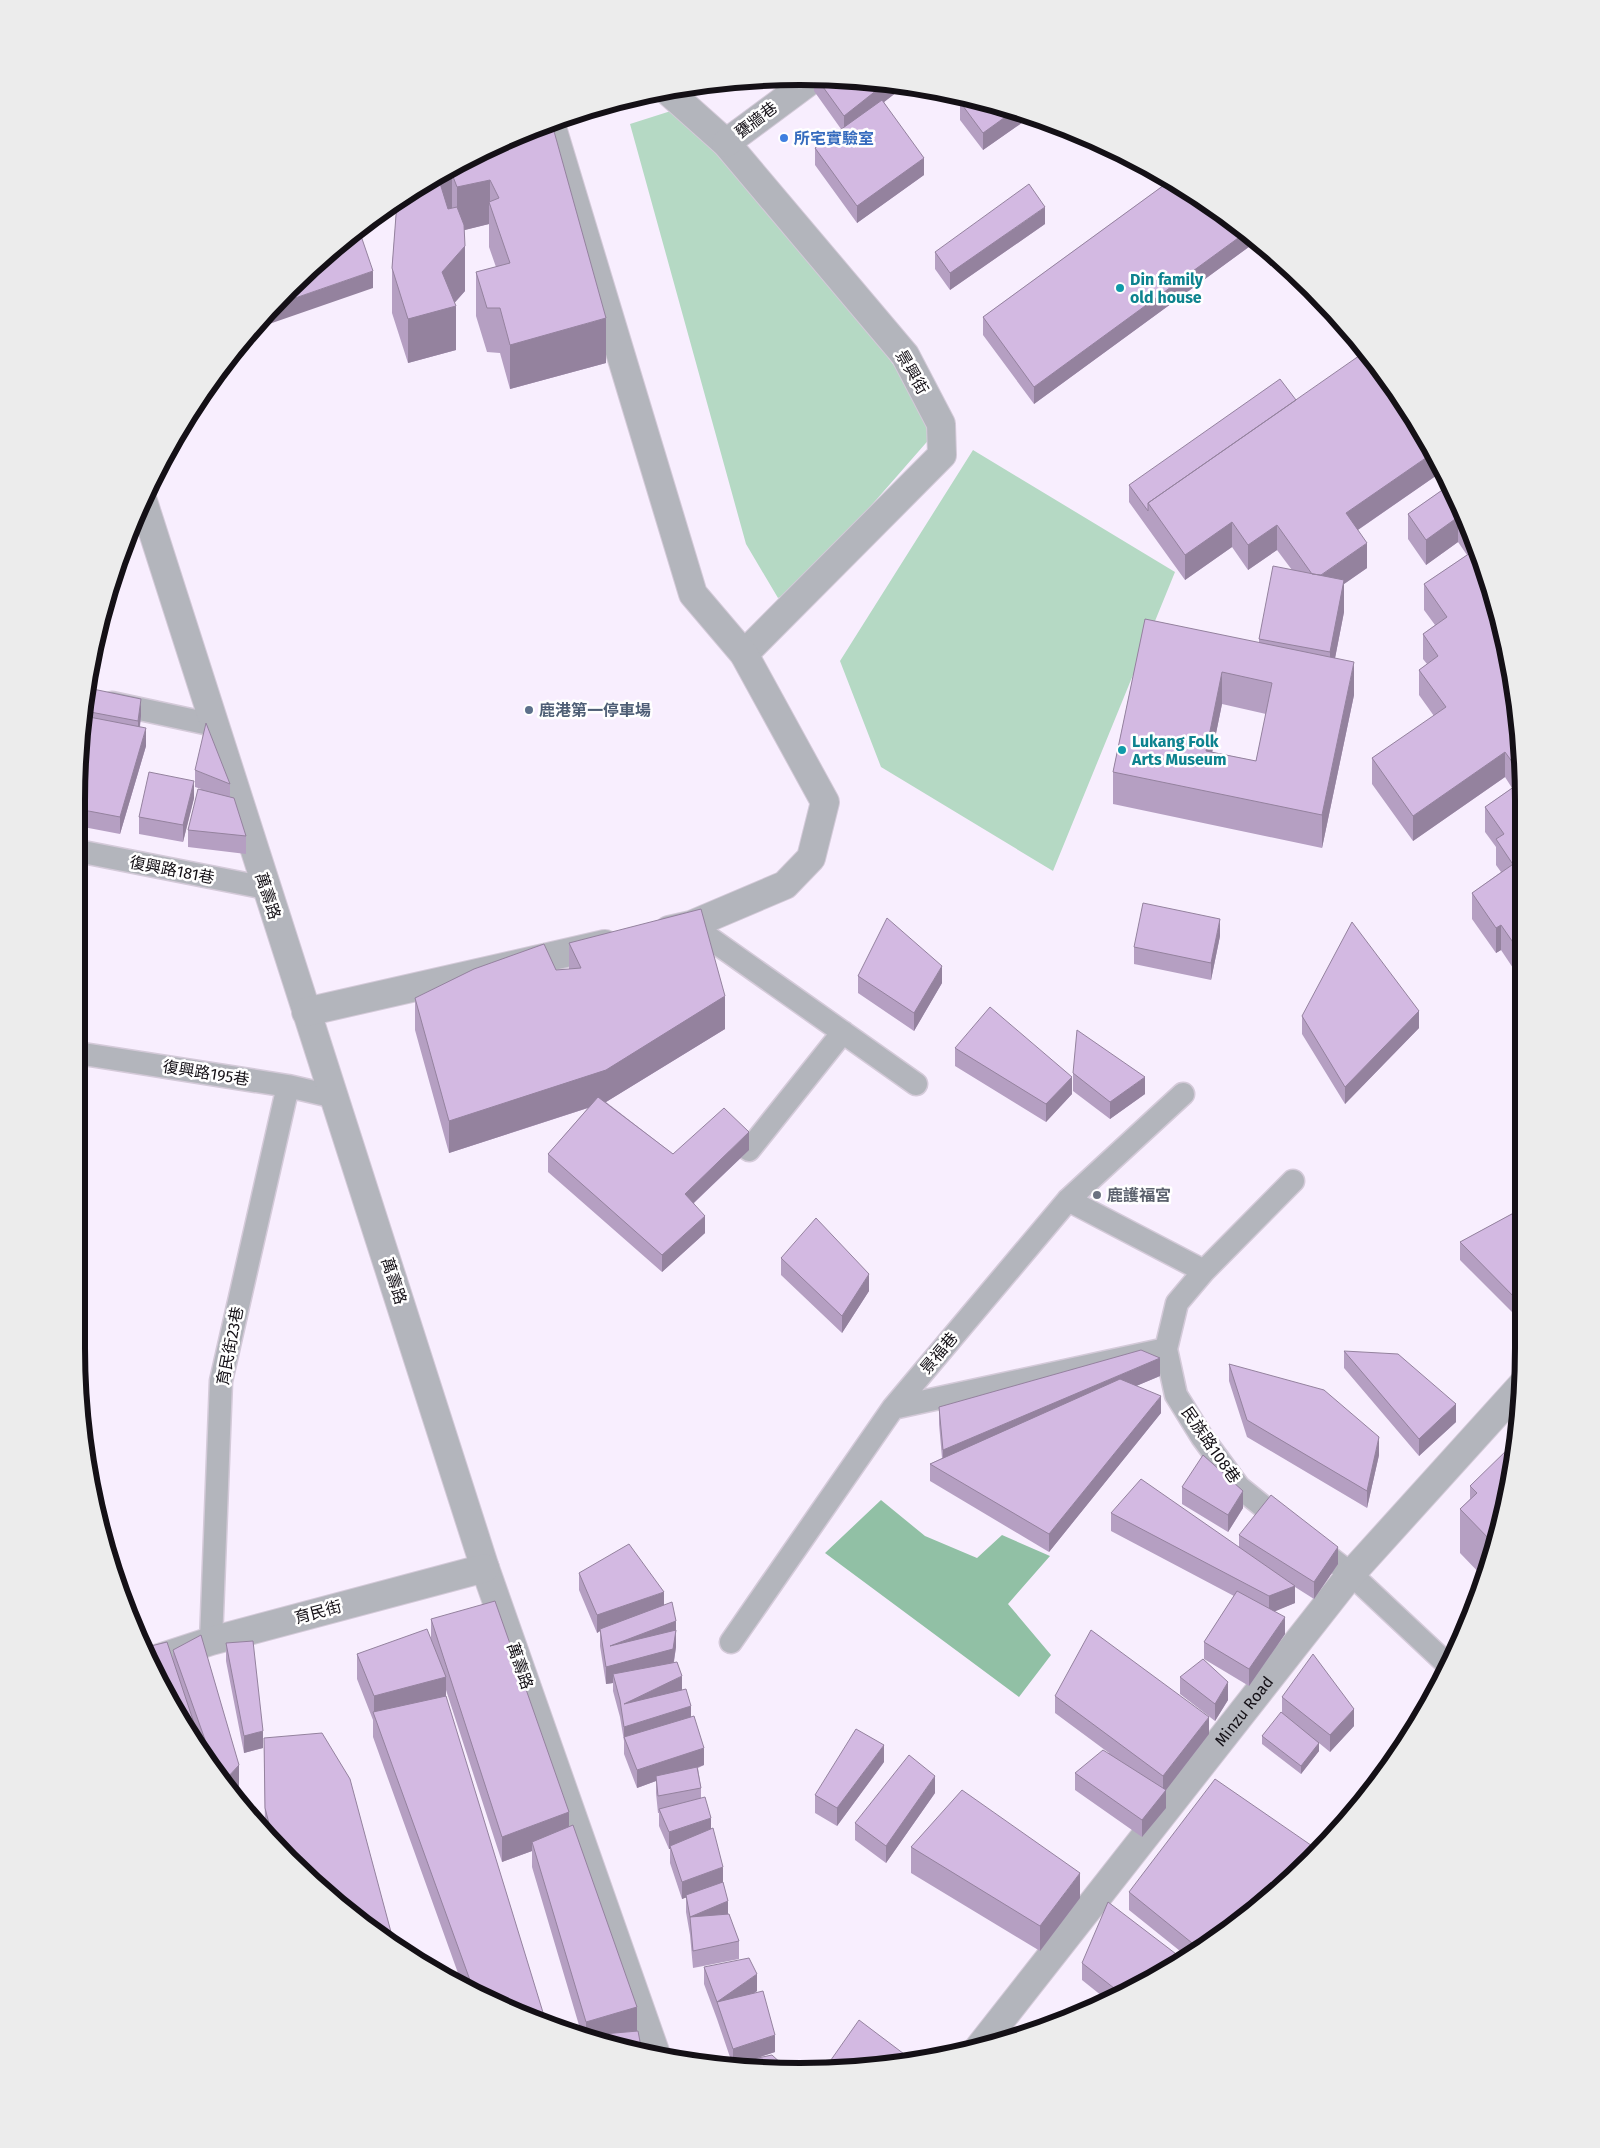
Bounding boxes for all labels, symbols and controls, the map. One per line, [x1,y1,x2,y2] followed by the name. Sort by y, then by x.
[731,98,781,142] street label: 甕牆巷
[794,129,874,148] place label: 所宅實驗室
[778,132,790,144] marker: 所宅實驗室
[1130,270,1204,307] place label: Din family old house
[1114,282,1126,294] marker: Din family old house
[892,346,932,398] street label: 景興街
[539,701,651,720] place label: 鹿港第一停車場
[523,704,535,716] marker: 鹿港第一停車場
[1131,732,1227,769] place label: Lukang Folk Arts Museum
[1116,744,1128,756] marker: Lukang Folk Arts Museum
[128,852,216,888] street label: 復興路181巷
[252,870,284,922] street label: 萬壽路
[161,1057,251,1089] street label: 復興路195巷
[1107,1186,1171,1205] place label: 鹿護福宮
[1091,1189,1103,1201] marker: 鹿護福宮
[378,1255,410,1307] street label: 萬壽路
[213,1305,247,1387] street label: 育民街23巷
[916,1329,962,1377] street label: 景福巷
[1178,1403,1244,1487] street label: 民族路108巷
[292,1597,344,1627] street label: 育民街
[503,1640,537,1692] street label: 萬壽路
[1210,1672,1277,1750] street label: Minzu Road

